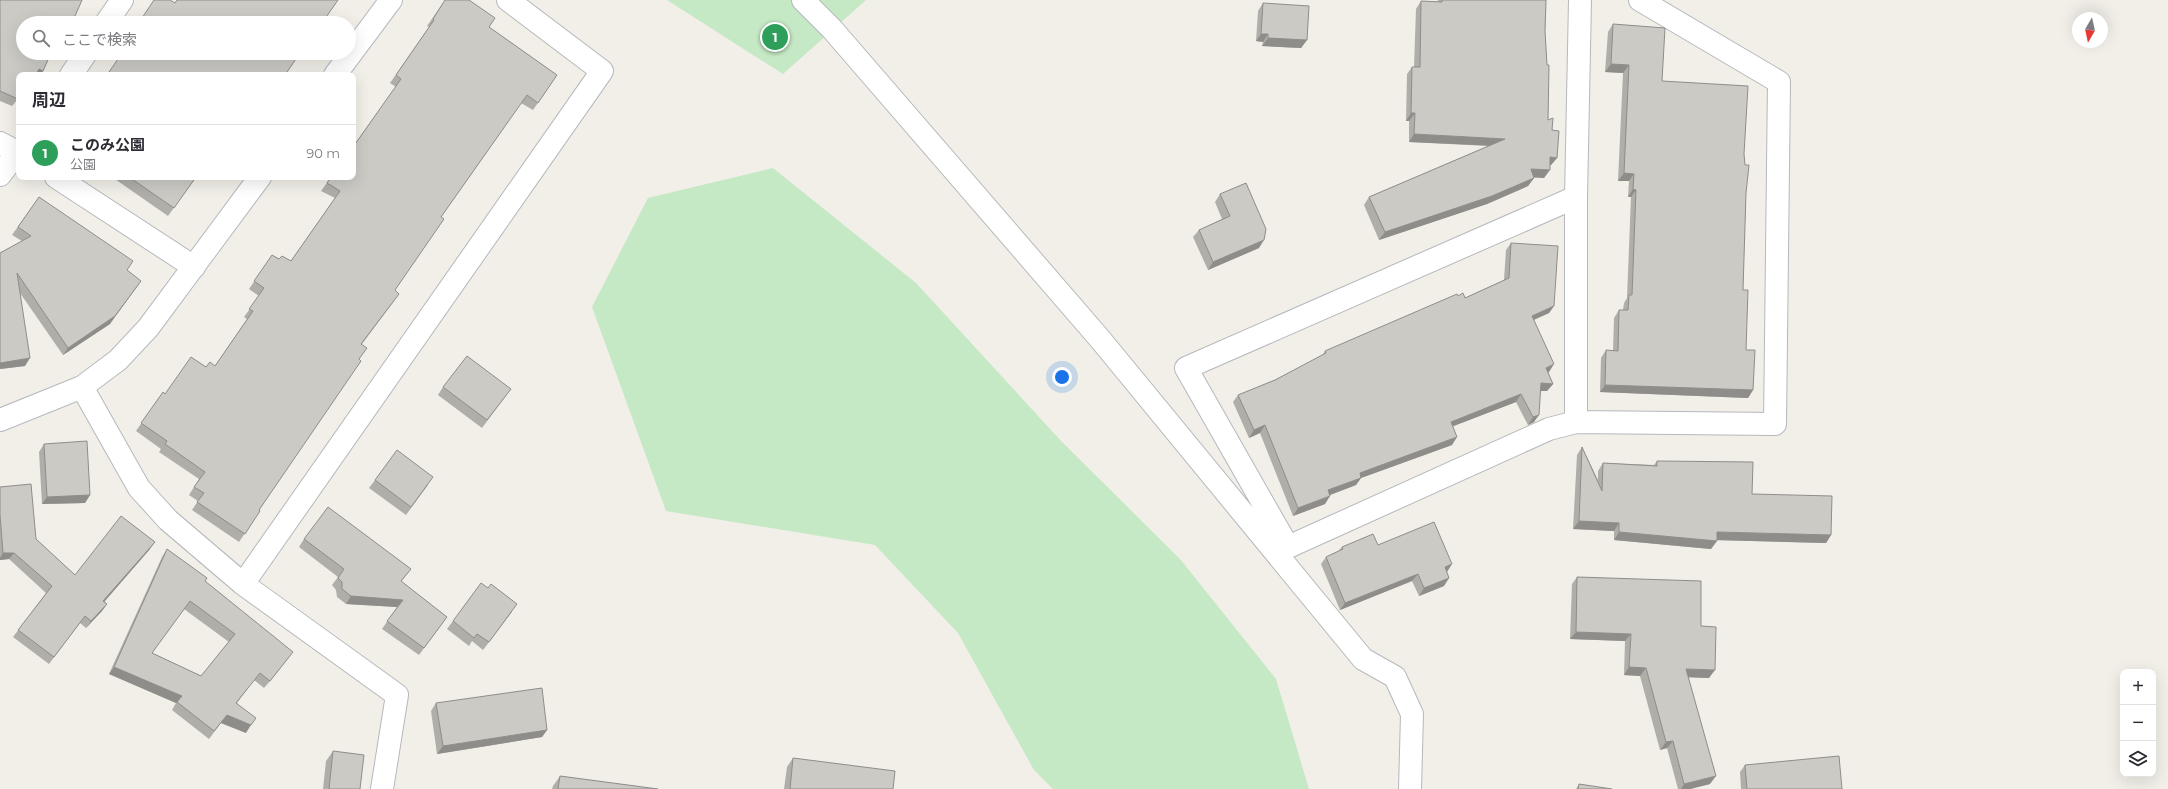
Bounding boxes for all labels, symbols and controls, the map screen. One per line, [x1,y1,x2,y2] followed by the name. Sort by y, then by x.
[2072,12,2108,48] north arrow
[16,16,356,60] search box
[762,22,788,52] pin: 1
[30,27,52,49] icon: search
[62,30,137,49] text: ここで検索
[32,90,66,110] text: 周辺
[70,135,145,154] text: このみ公園
[42,145,48,161] text: 1
[306,145,340,161] text: 90 m
[70,156,96,172] text: 公園
[1052,367,1072,387] your location
[2120,669,2156,777] map controls
[2120,669,2156,705] button: +
[2120,705,2156,741] button: −
[2120,741,2156,777] button: layers

